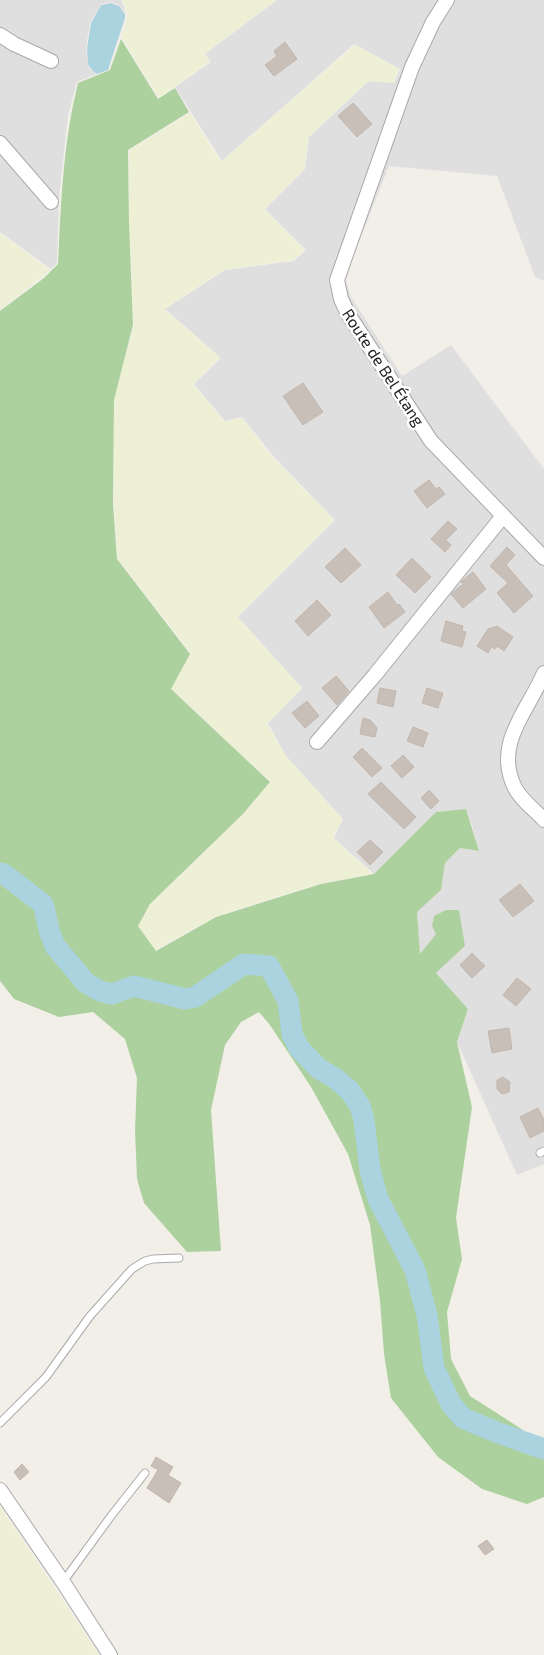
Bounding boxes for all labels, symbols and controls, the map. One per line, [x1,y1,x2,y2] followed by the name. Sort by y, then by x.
[339,305,429,429] street label: Route de Bel Étang

